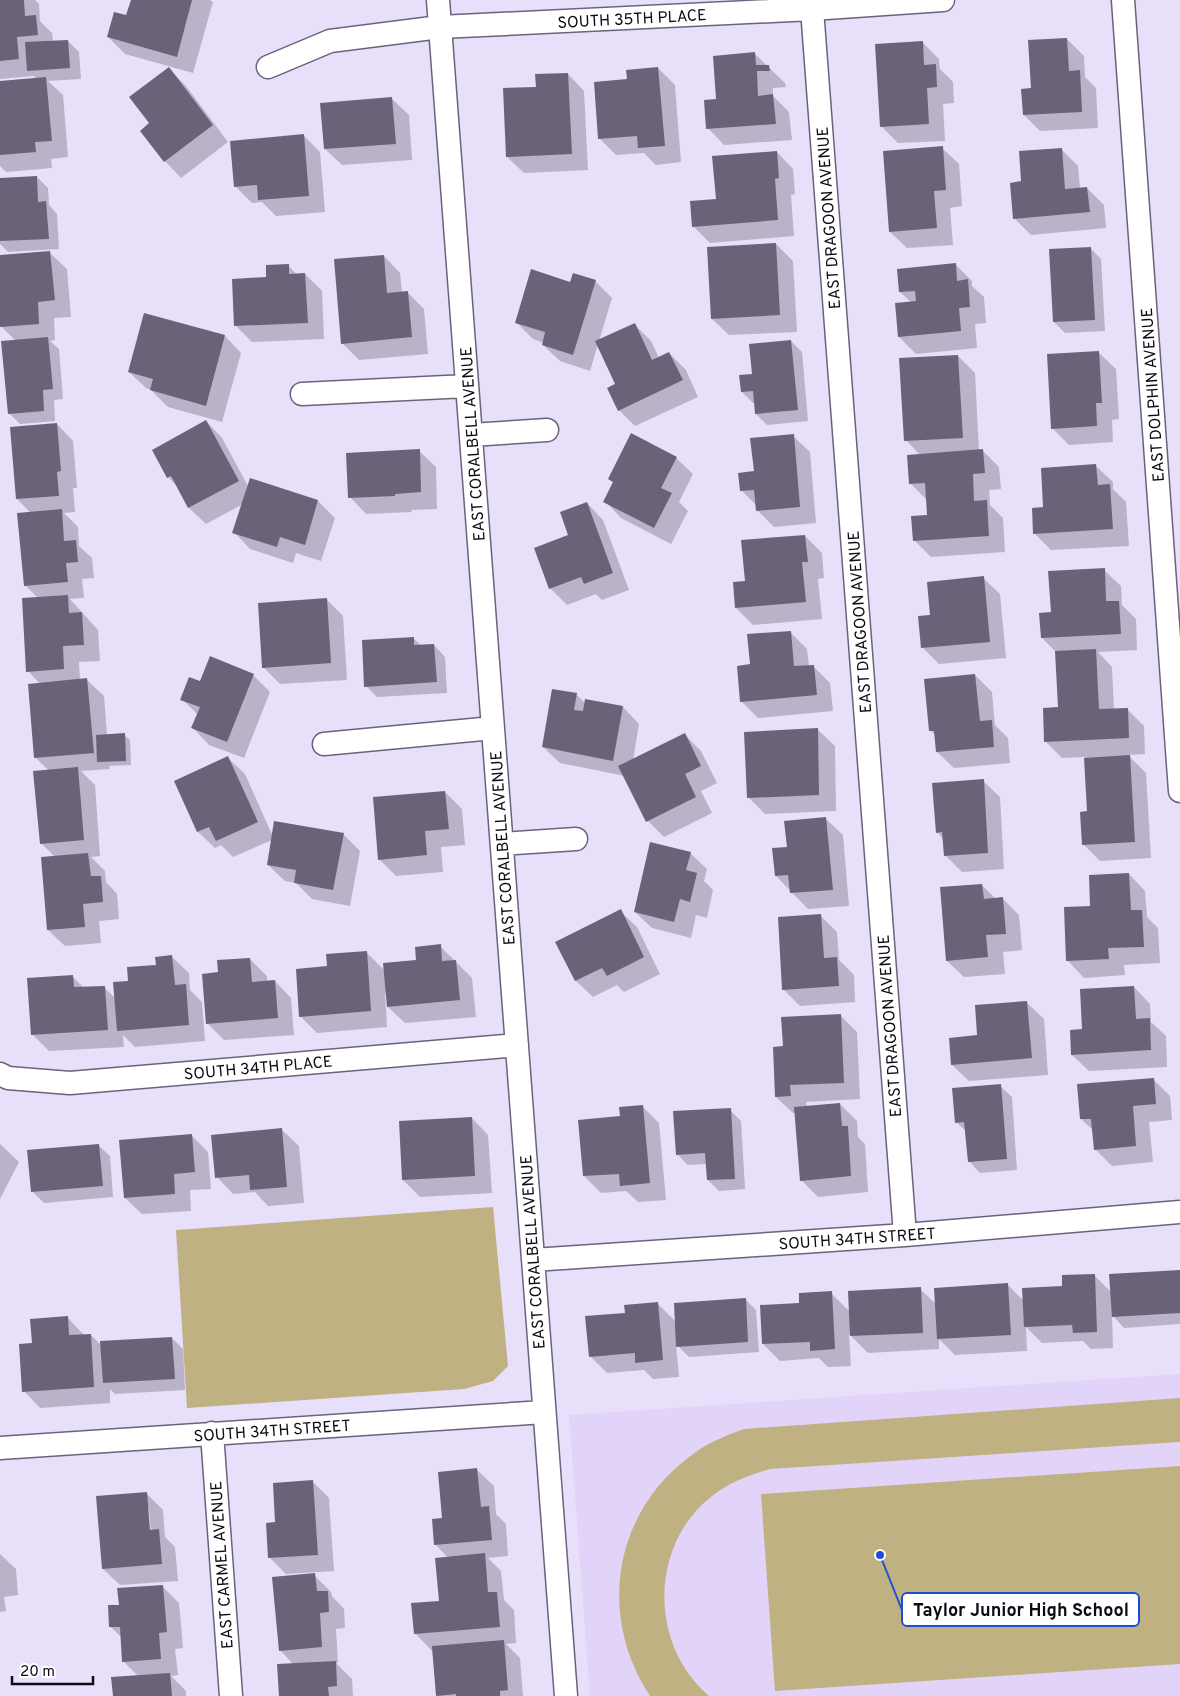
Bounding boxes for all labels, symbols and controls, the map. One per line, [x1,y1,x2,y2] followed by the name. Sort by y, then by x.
[557,6,707,34] street label: SOUTH 35TH PLACE
[814,126,846,310] street label: EAST DRAGOON AVENUE
[1138,307,1170,483] street label: EAST DOLPHIN AVENUE
[457,346,491,542] street label: EAST CORALBELL AVENUE
[845,530,877,714] street label: EAST DRAGOON AVENUE
[487,750,521,946] street label: EAST CORALBELL AVENUE
[875,934,907,1118] street label: EAST DRAGOON AVENUE
[183,1053,333,1085] street label: SOUTH 34TH PLACE
[517,1154,551,1350] street label: EAST CORALBELL AVENUE
[778,1225,936,1255] street label: SOUTH 34TH STREET
[193,1417,351,1447] street label: SOUTH 34TH STREET
[207,1480,239,1649] street label: EAST CARMEL AVENUE
[902,1593,1139,1626] callout: Taylor Junior High School
[913,1600,1129,1623] text: Taylor Junior High School
[12,1654,94,1686] scale bar
[20,1663,55,1682] text: 20 m

